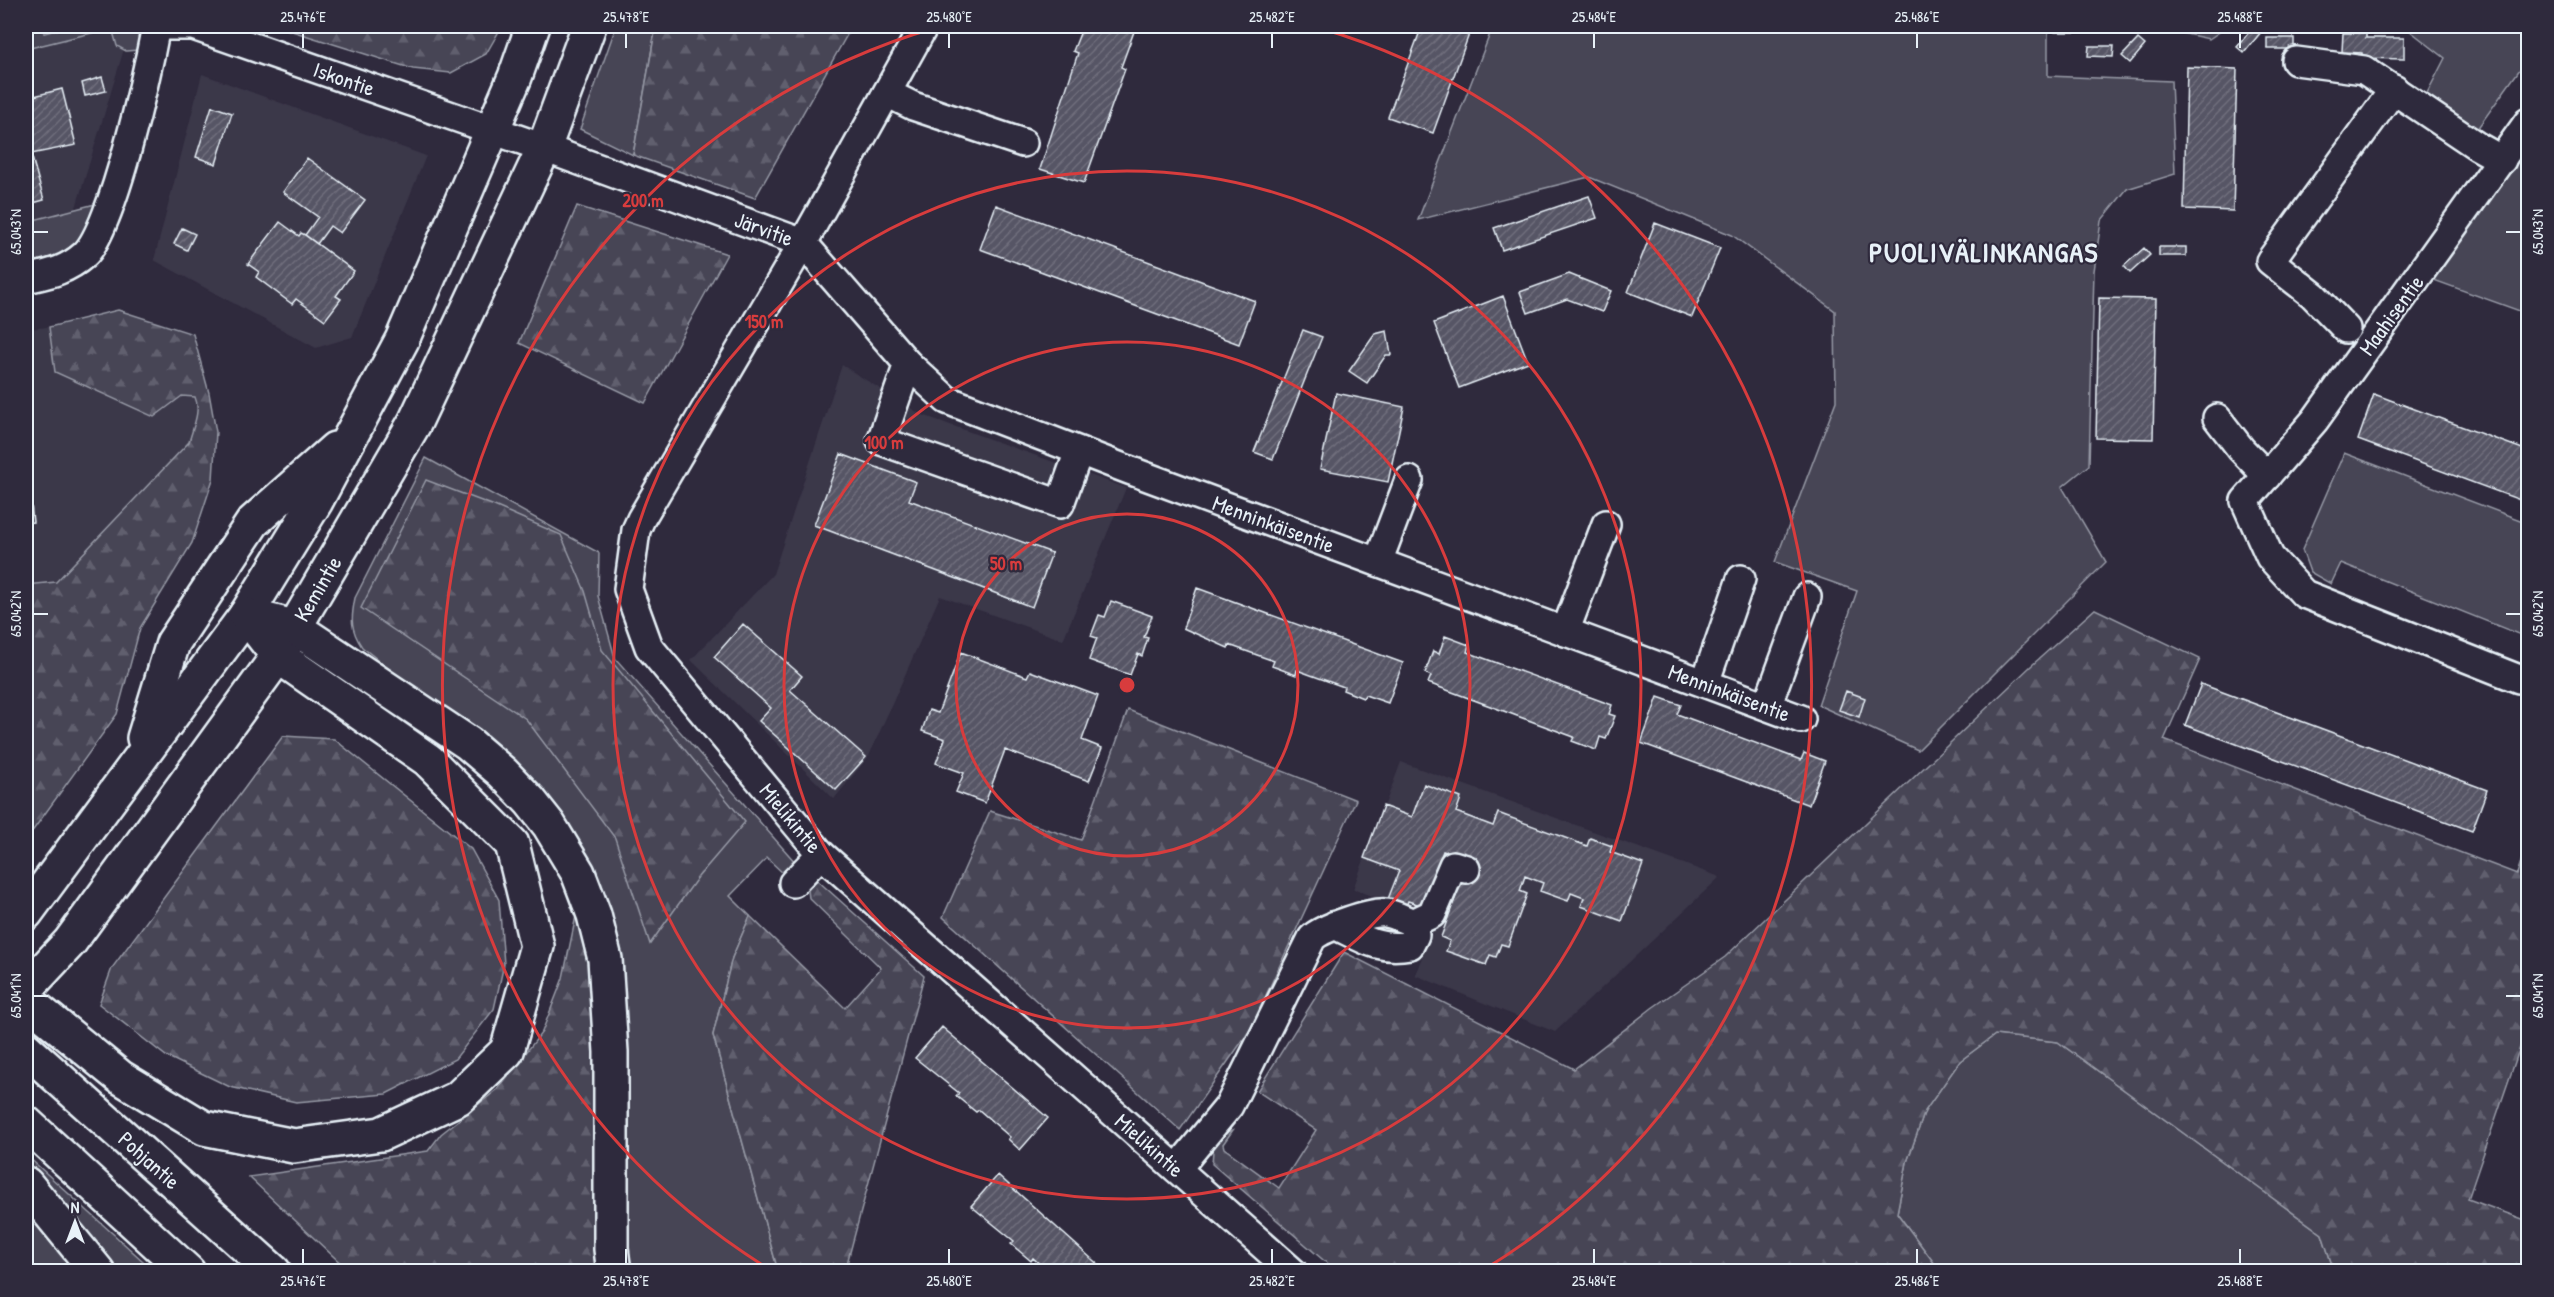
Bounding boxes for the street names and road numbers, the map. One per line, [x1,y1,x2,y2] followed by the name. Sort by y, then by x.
[309,54,379,103] street label: Iskontie
[731,204,798,253] street label: Järvitie
[2352,268,2431,361] street label: Maahisentie
[1208,487,1339,560] street label: Menninkäisentie
[286,550,349,627] street label: Kemintie
[1664,656,1795,729] street label: Menninkäisentie
[753,776,829,860] street label: Mielikintie
[1109,1106,1191,1184] street label: Mielikintie
[112,1124,187,1196] street label: Pohjantie

